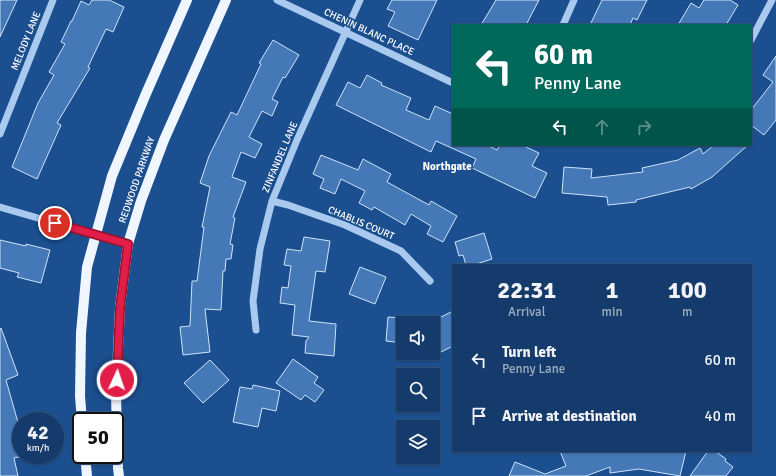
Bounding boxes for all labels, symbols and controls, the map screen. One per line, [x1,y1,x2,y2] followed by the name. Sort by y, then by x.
[322,6,416,58] street label: CHENIN BLANC PLACE
[9,9,43,72] street label: MELODY LANE
[534,38,593,72] text: 60 m
[468,40,520,92] icon: left
[534,72,622,94] text: Penny Lane
[549,116,571,138] icon: left
[591,116,613,138] icon: ahead
[633,116,655,138] icon: right
[260,119,301,194] street label: ZINFANDEL LANE
[117,135,157,225] street label: REDWOOD PARKWAY
[422,160,472,173] district label: Northgate
[326,204,396,242] street label: CHABLIS COURT
[38,206,72,240] pin
[44,212,66,234] icon: arrive
[497,275,556,305] text: 22:31
[606,275,618,305] text: 1
[668,275,707,305] text: 100
[508,304,545,320] text: Arrival
[602,304,623,320] text: min
[682,304,692,320] text: m
[396,316,440,464] map controls
[396,316,440,360] button: sound
[502,343,556,361] text: Turn left
[468,349,490,371] icon: left
[705,351,736,369] text: 60 m
[96,359,138,401] position arrow
[502,361,565,377] text: Penny Lane
[396,368,440,412] button: search
[468,405,490,427] icon: arrive
[502,407,637,425] text: Arrive at destination
[705,407,736,425] text: 40 m
[72,412,124,464] speed limit sign: 50
[27,420,49,445] text: 42
[396,420,440,464] button: layers
[27,442,49,454] text: km/h

